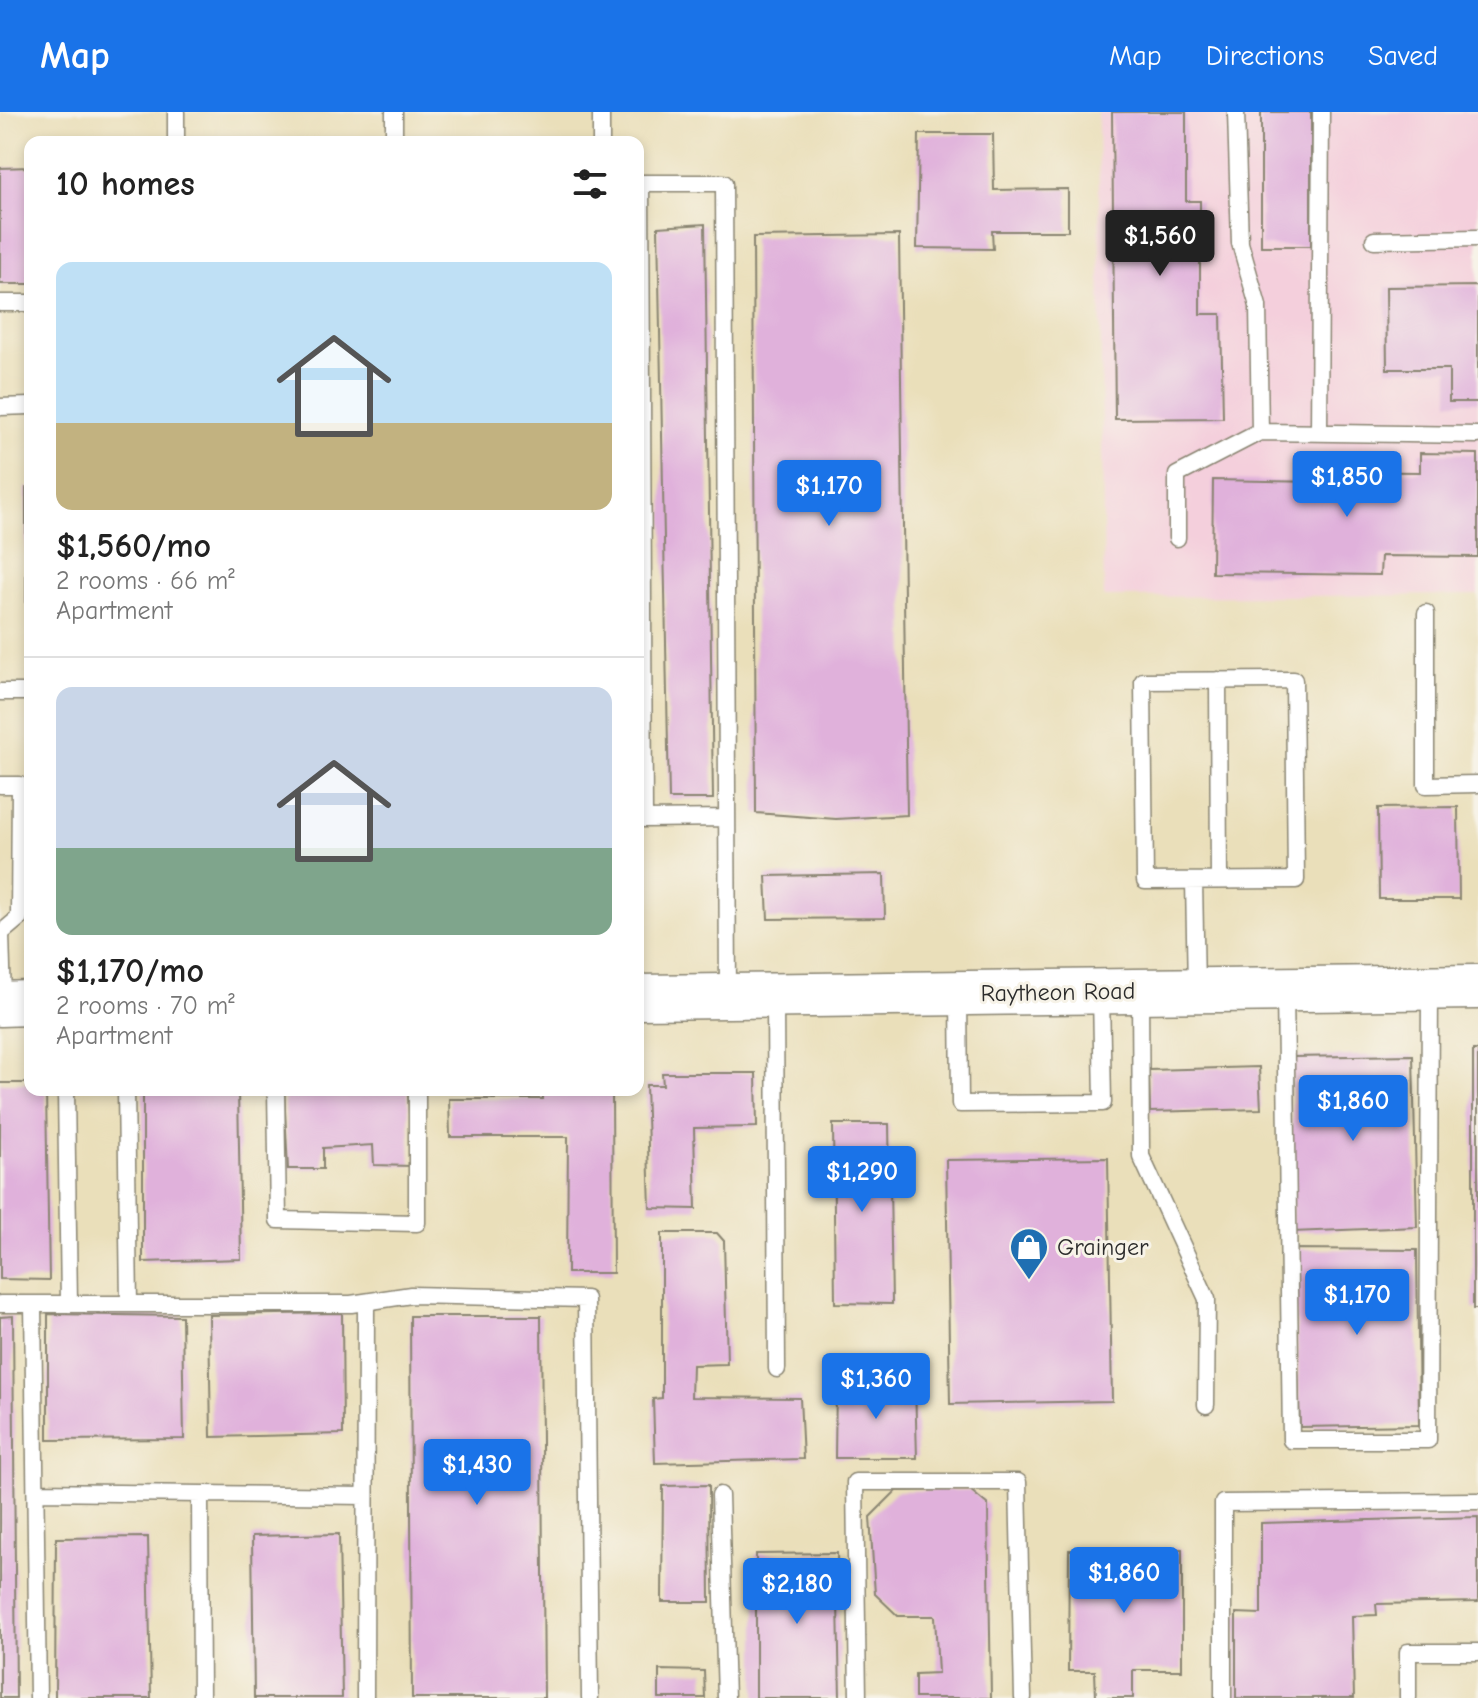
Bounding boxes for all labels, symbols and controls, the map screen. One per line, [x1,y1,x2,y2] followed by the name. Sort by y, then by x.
[40,34,110,78] text: Map
[1109,40,1162,72] text: Map
[1206,40,1324,72] text: Directions
[1368,40,1438,72] text: Saved
[568,162,612,206] icon: filters
[56,164,195,204] text: 10 homes
[1095,210,1225,278] pin: $1,560
[1123,221,1197,251] text: $1,560
[262,314,406,458] icon: home
[1282,451,1412,519] pin: $1,850
[764,460,894,528] pin: $1,170
[1311,462,1383,492] text: $1,850
[795,471,863,501] text: $1,170
[56,526,211,566] text: $1,560/mo
[56,566,235,596] text: 2 rooms · 66 m²
[56,596,172,626] text: Apartment
[262,739,406,883] icon: home
[56,951,204,991] text: $1,170/mo
[980,977,1136,1007] street label: Raytheon Road
[56,991,235,1021] text: 2 rooms · 70 m²
[56,1021,172,1051] text: Apartment
[1288,1075,1418,1143] pin: $1,860
[1317,1086,1389,1116] text: $1,860
[797,1146,927,1214] pin: $1,290
[826,1157,898,1187] text: $1,290
[1008,1226,1050,1281] shop icon: Grainger
[1057,1233,1149,1261] place label: Grainger
[1292,1269,1422,1337] pin: $1,170
[1323,1280,1391,1310] text: $1,170
[811,1353,941,1421] pin: $1,360
[840,1364,912,1394] text: $1,360
[412,1439,542,1507] pin: $1,430
[442,1450,512,1480] text: $1,430
[1059,1547,1189,1615] pin: $1,860
[732,1558,862,1626] pin: $2,180
[1088,1558,1160,1588] text: $1,860
[761,1569,833,1599] text: $2,180

